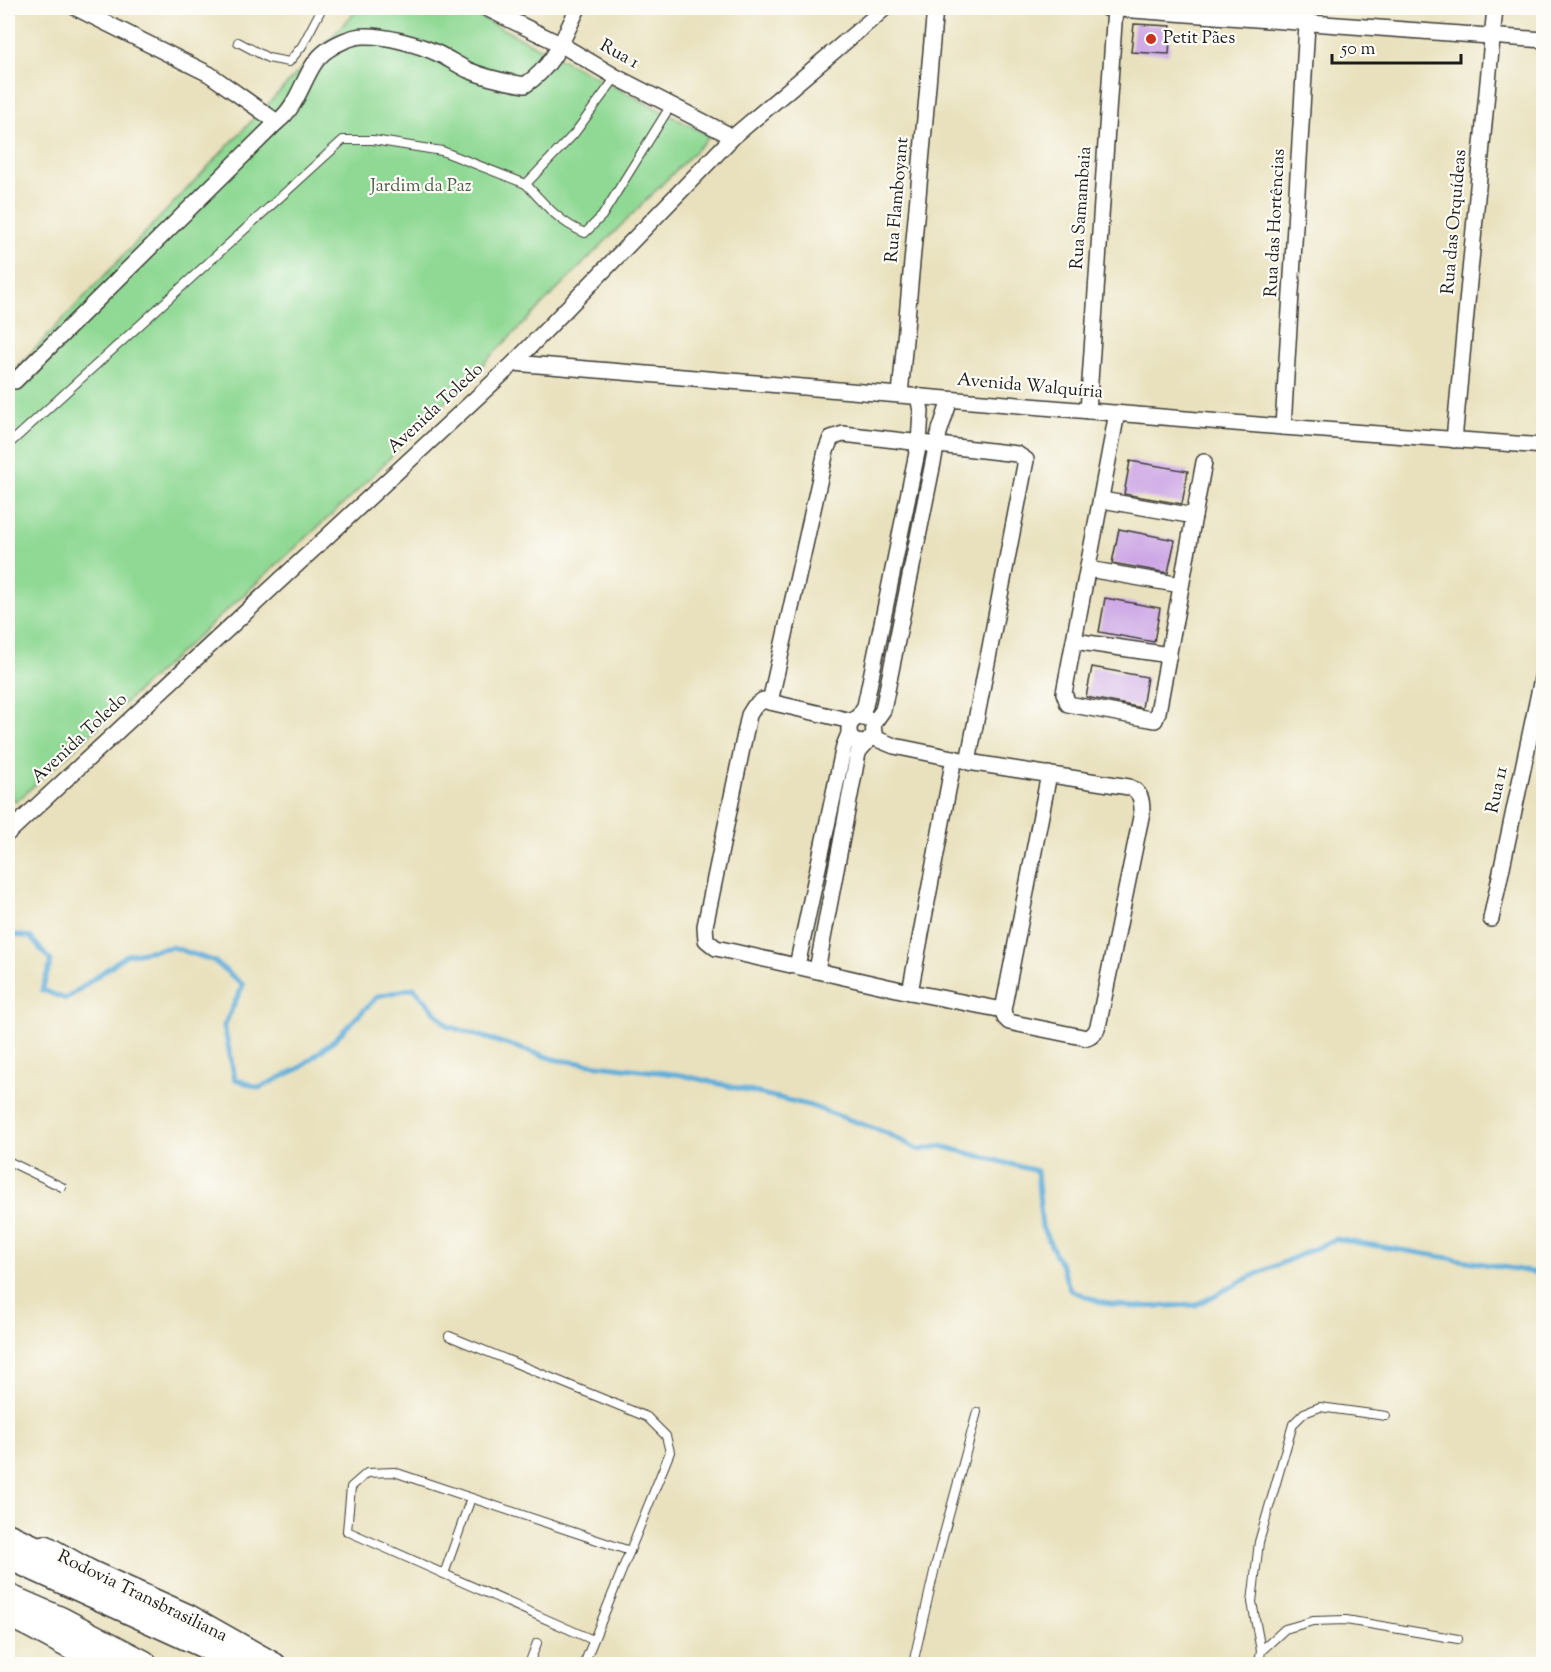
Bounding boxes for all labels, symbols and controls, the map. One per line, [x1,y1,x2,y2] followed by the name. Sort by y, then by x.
[1163,26,1235,52] place label: Petit Pães
[1332,27,1461,65] scale bar
[1144,32,1158,46] marker: Petit Pães
[595,34,643,76] street label: Rua 1
[1340,37,1376,63] text: 50 m
[880,136,916,264] street label: Rua Flamboyant
[1065,146,1099,270] street label: Rua Samambaia
[1259,148,1293,298] street label: Rua das Hortências
[1436,148,1474,296] street label: Rua das Orquídeas
[369,174,472,200] park label: Jardim da Paz
[382,358,490,460] street label: Avenida Toledo
[956,368,1104,406] street label: Avenida Walquíria
[26,688,134,790] street label: Avenida Toledo
[1480,764,1516,816] street label: Rua 11
[53,1544,231,1650] street label: Rodovia Transbrasiliana

